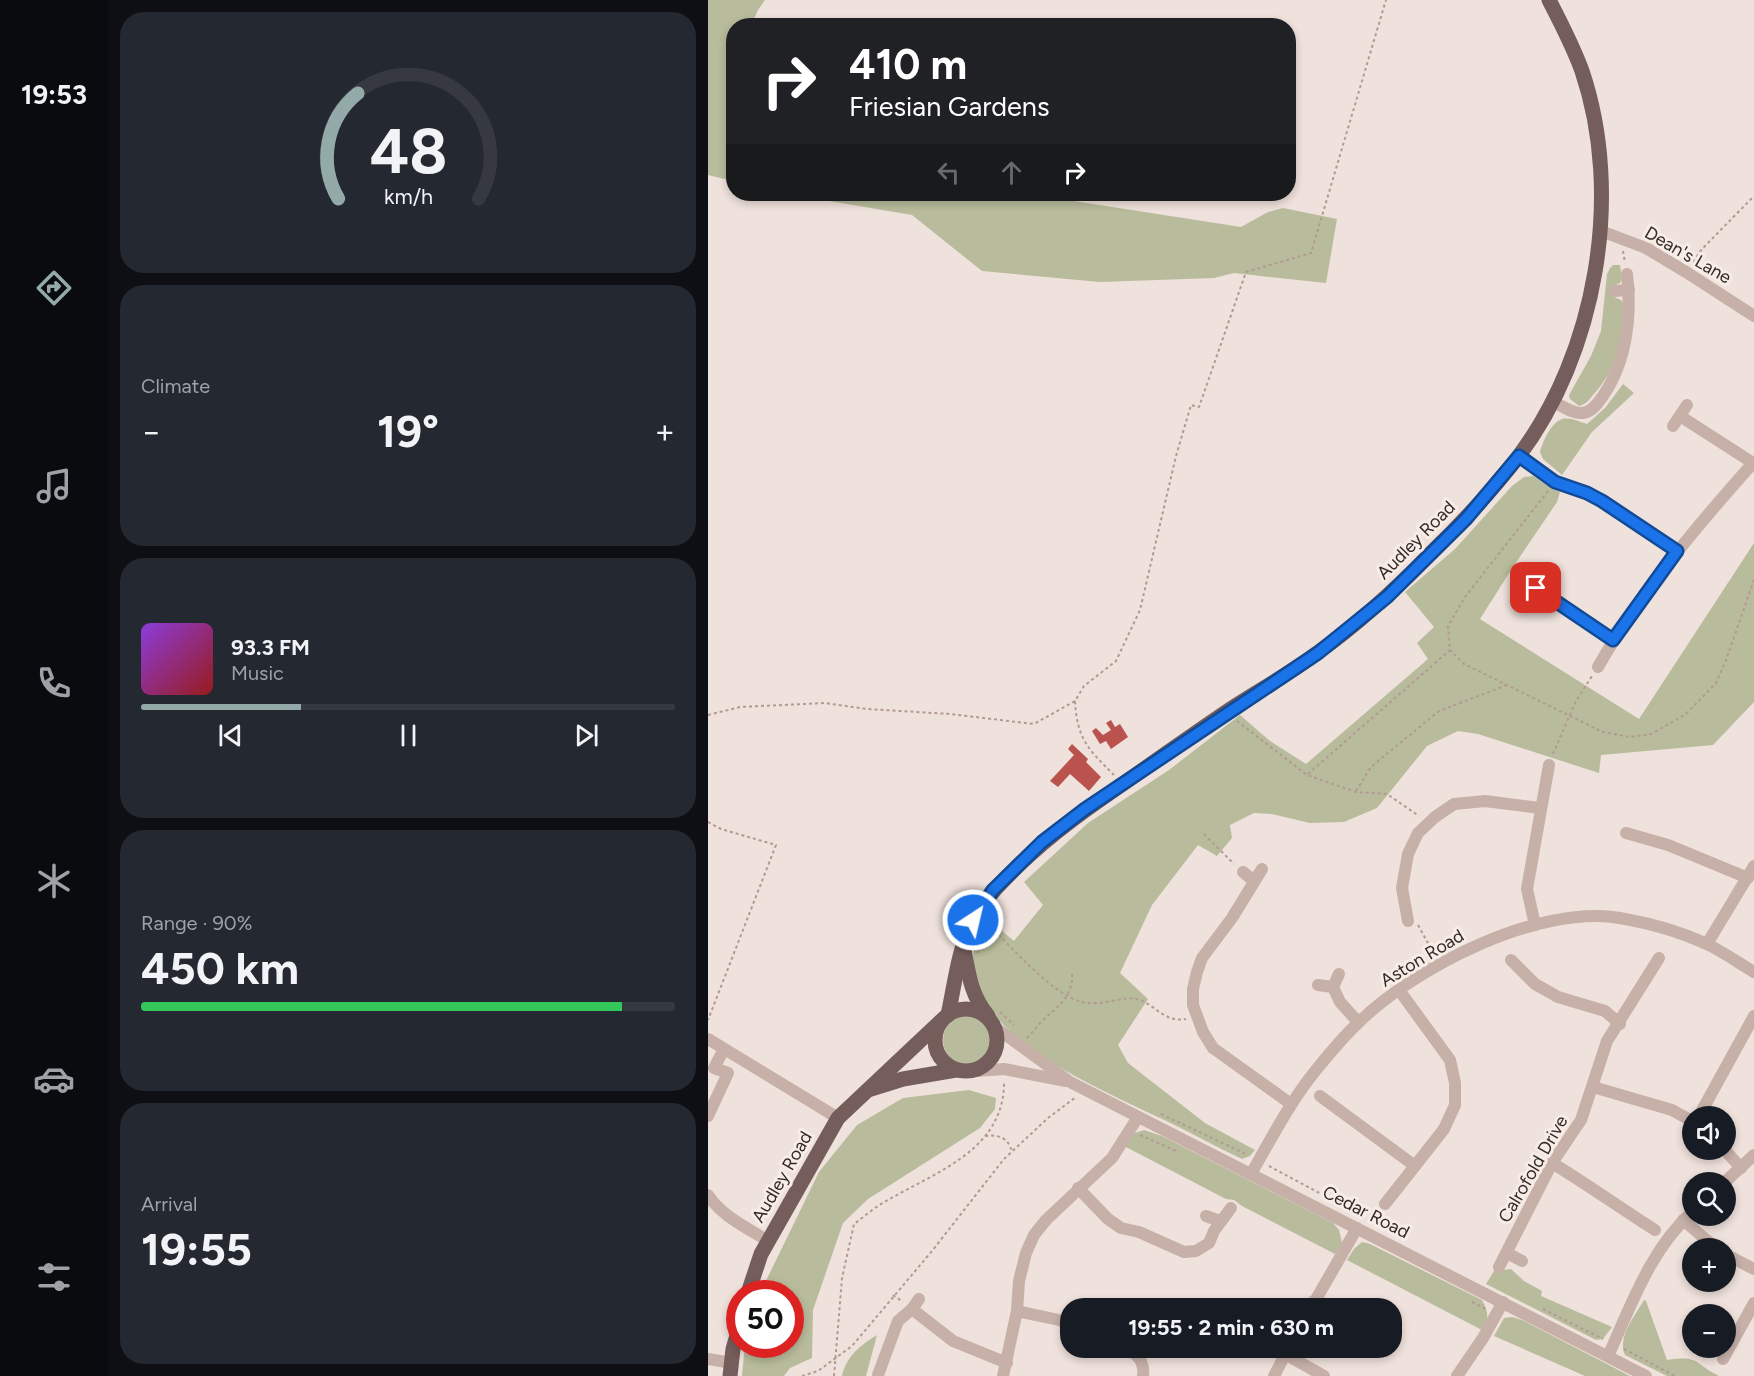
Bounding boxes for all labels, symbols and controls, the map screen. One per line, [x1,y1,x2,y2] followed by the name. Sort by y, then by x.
[849,39,967,90] text: 410 m
[750,42,828,120] icon: right
[21,78,87,111] text: 19:53
[849,90,1050,123] text: Friesian Gardens
[369,115,447,190] text: 48
[932,156,965,189] icon: left
[995,156,1028,189] icon: ahead
[1058,156,1091,189] icon: right
[384,185,432,210] text: km/h
[1641,221,1735,289] street label: Dean's Lane
[33,267,75,309] icon: directions
[141,374,210,398] text: Climate
[377,404,439,458] text: 19°
[141,412,162,451] text: −
[654,412,675,451] text: +
[33,465,75,507] icon: music
[1372,496,1460,584] street label: Audley Road
[1510,562,1561,613] pin
[1519,571,1552,604] icon: arrive
[231,634,310,661] text: 93.3 FM
[231,661,284,685] text: Music
[33,662,75,704] icon: phone
[214,719,247,752] icon: previous
[392,719,425,752] icon: pause
[570,719,603,752] icon: next
[33,860,75,902] icon: climate
[941,888,1005,952] position arrow
[141,911,252,935] text: Range · 90%
[1376,924,1468,992] street label: Aston Road
[141,941,299,995] text: 450 km
[33,1058,75,1100] icon: car
[1682,1106,1736,1358] map controls
[1682,1106,1736,1160] button: sound
[1493,1111,1573,1227] street label: Calrofold Drive
[747,1127,817,1227] street label: Audley Road
[1682,1172,1736,1226] button: search
[1319,1181,1413,1243] street label: Cedar Road
[141,1192,197,1216] text: Arrival
[141,1222,252,1276] text: 19:55
[1682,1238,1736,1292] button: +
[33,1256,75,1298] icon: filters
[726,1280,804,1358] speed limit sign: 50
[1682,1304,1736,1358] button: −
[1128,1314,1334,1341] text: 19:55 · 2 min · 630 m

